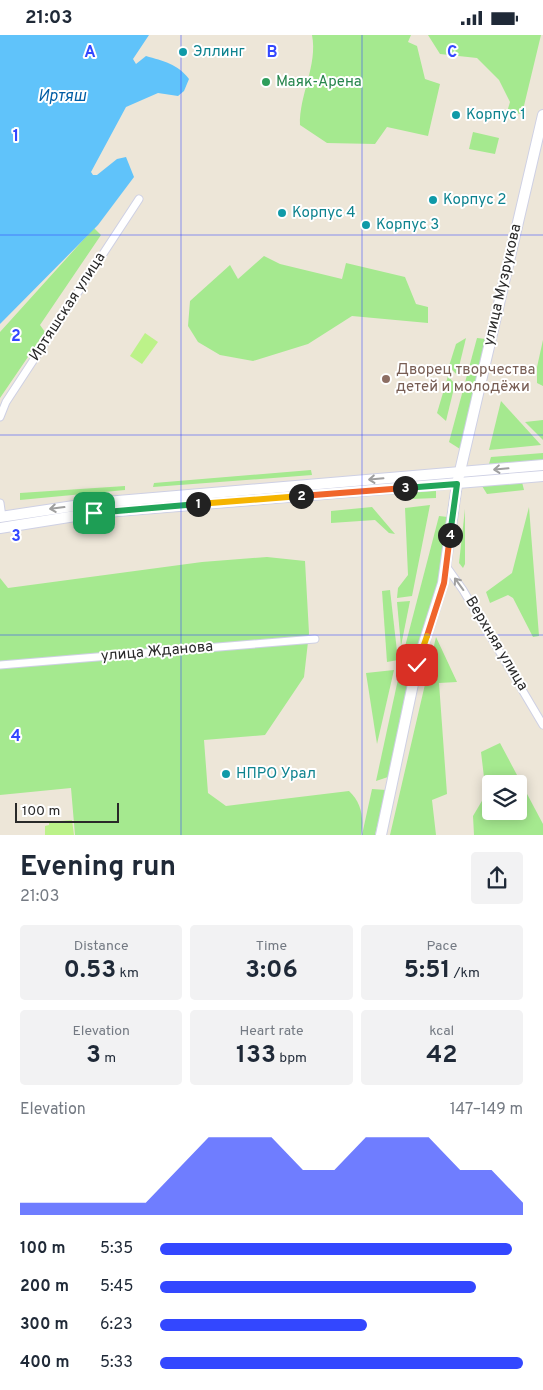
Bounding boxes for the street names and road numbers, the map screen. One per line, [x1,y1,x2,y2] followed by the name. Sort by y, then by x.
[480,222,526,348] street label: улица Музрукова
[26,249,110,365] street label: Иртяшская улица
[460,593,532,695] street label: Верхняя улица
[100,638,214,666] street label: улица Жданова

